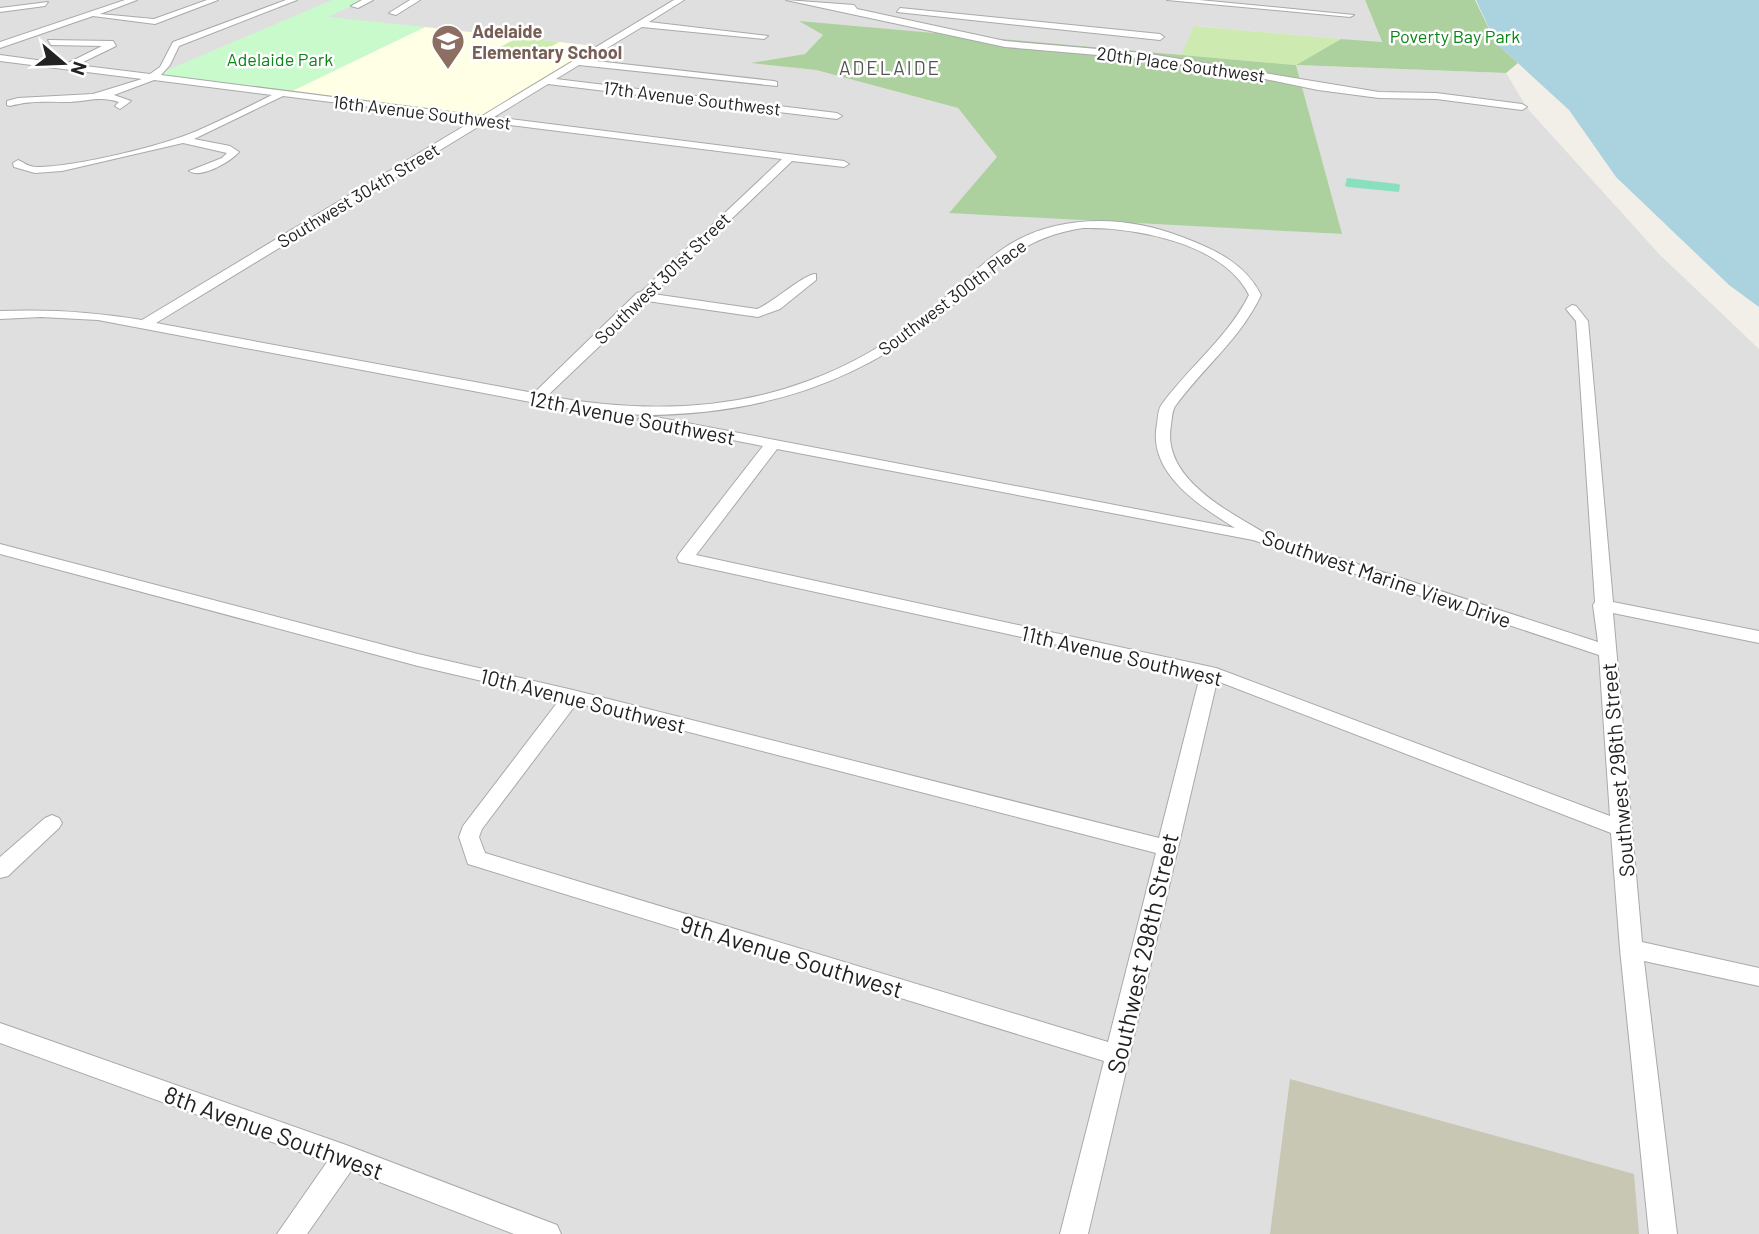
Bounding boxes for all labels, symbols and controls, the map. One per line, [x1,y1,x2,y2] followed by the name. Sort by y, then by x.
[472,20,622,63] place label: Adelaide Elementary School
[429,22,467,71] school or university icon: Adelaide Elementary School
[1390,25,1520,47] park label: Poverty Bay Park
[28,28,98,98] north arrow
[1096,41,1266,87] street label: 20th Place Southwest
[227,48,333,70] park label: Adelaide Park
[839,56,941,79] district label: ADELAIDE
[67,59,92,78] text: N
[602,76,782,120] street label: 17th Avenue Southwest
[332,90,512,134] street label: 16th Avenue Southwest
[273,138,443,252] street label: Southwest 304th Street
[590,208,734,348] street label: Southwest 301st Street
[874,234,1030,360] street label: Southwest 300th Place
[527,385,737,449] street label: 12th Avenue Southwest
[1259,524,1515,632] street label: Southwest Marine View Drive
[1019,620,1225,690] street label: 11th Avenue Southwest
[478,662,688,738] street label: 10th Avenue Southwest
[1595,662,1639,878] street label: Southwest 296th Street
[1100,830,1184,1076] street label: Southwest 298th Street
[677,908,907,1004] street label: 9th Avenue Southwest
[160,1079,388,1185] street label: 8th Avenue Southwest

